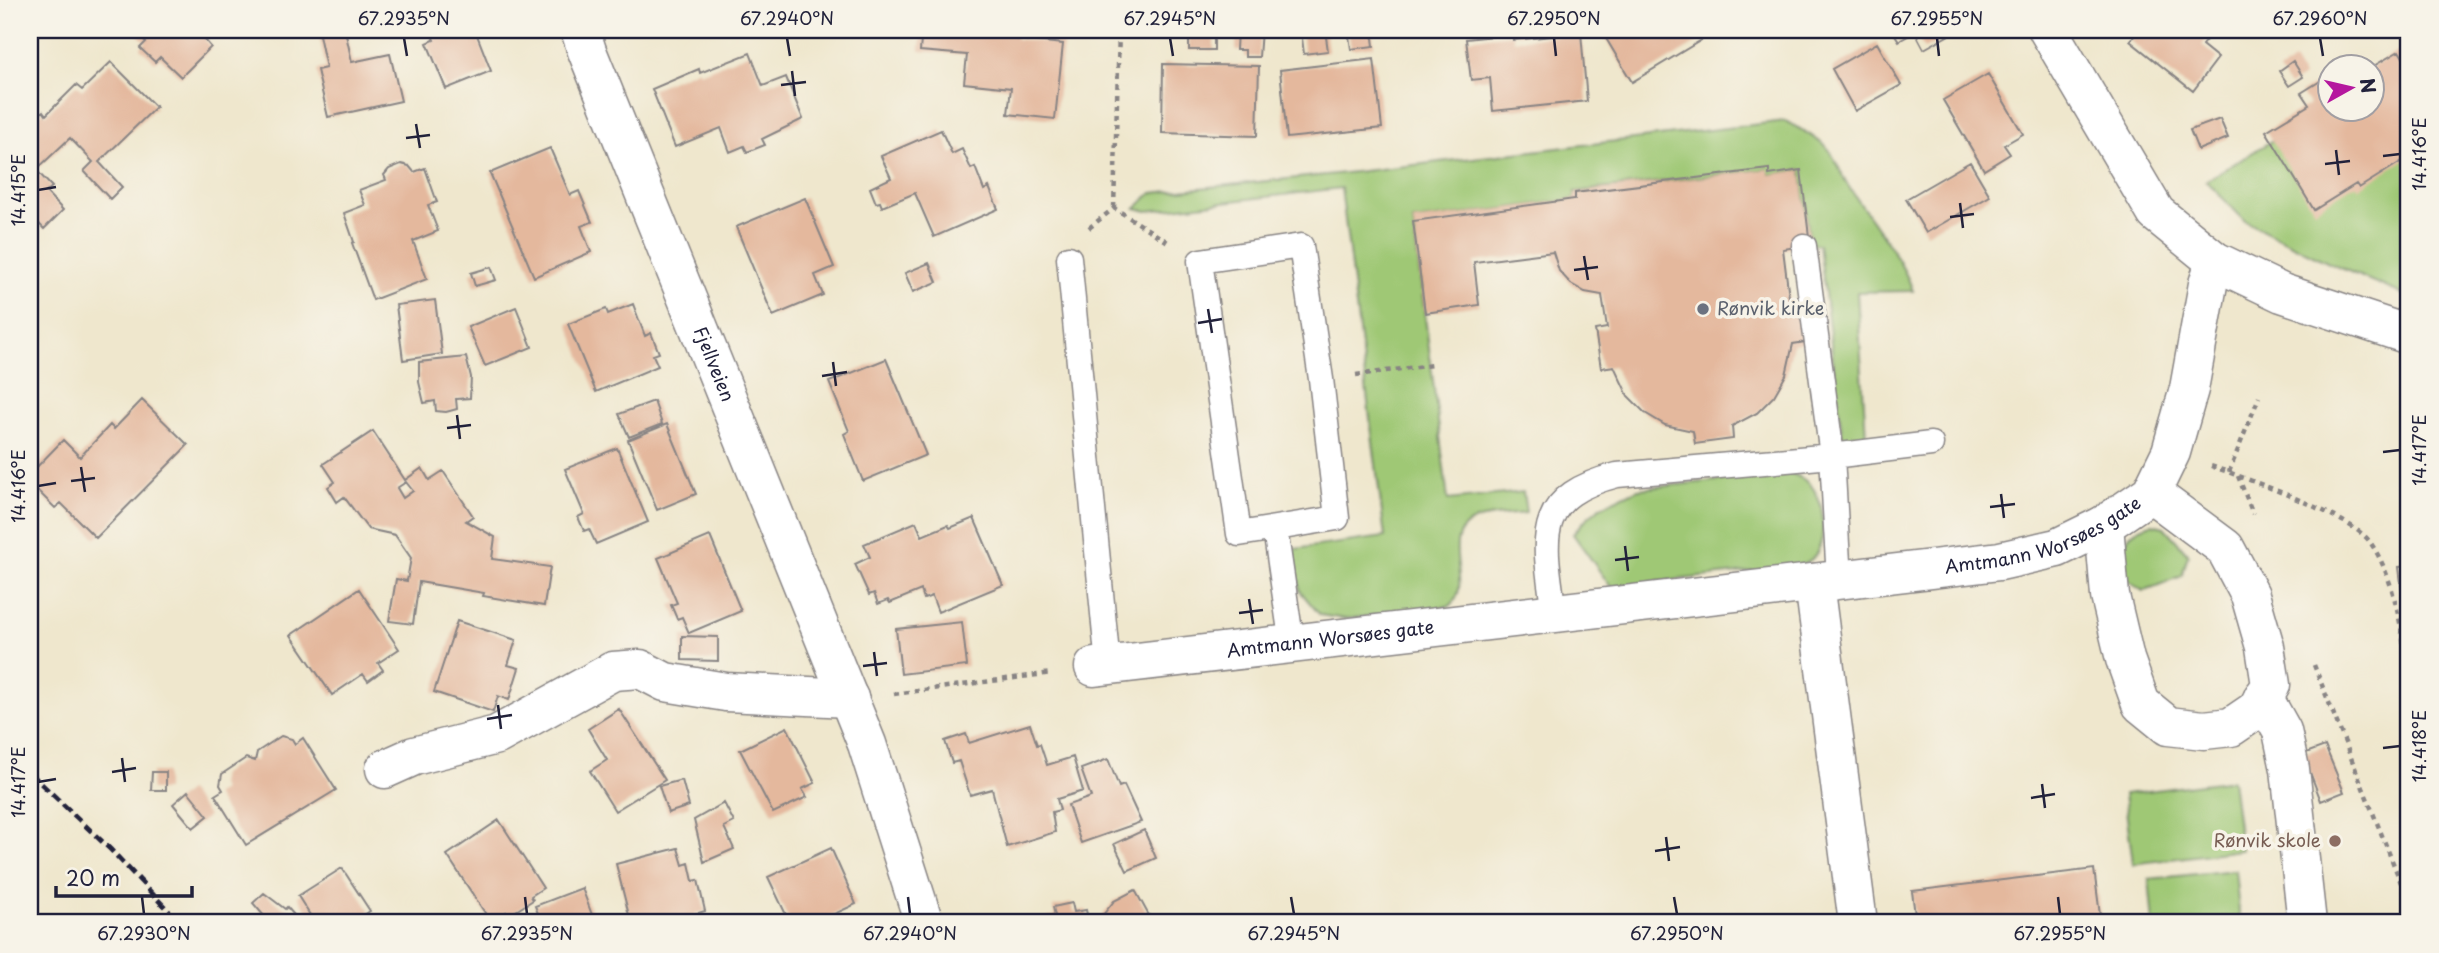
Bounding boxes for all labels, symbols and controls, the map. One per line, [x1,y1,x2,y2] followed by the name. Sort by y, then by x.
[358,4,450,31] text: 67.2935°N
[740,4,834,31] text: 67.2940°N
[1124,4,1216,31] text: 67.2945°N
[1507,4,1601,31] text: 67.2950°N
[1891,4,1983,31] text: 67.2955°N
[2272,4,2368,31] text: 67.2960°N
[2316,52,2386,122] north arrow
[2354,76,2384,95] text: N
[2405,117,2432,191] text: 14.416°E
[4,154,31,226] text: 14.415°E
[1717,294,1824,321] place label: Rønvik kirke
[1695,301,1711,317] marker: Rønvik kirke
[688,322,742,405] street label: Fjellveien
[2405,414,2432,486] text: 14.417°E
[4,449,31,523] text: 14.416°E
[1943,489,2146,579] street label: Amtmann Worsøes gate
[1225,612,1435,663] street label: Amtmann Worsøes gate
[2405,710,2432,782] text: 14.418°E
[4,746,31,818] text: 14.417°E
[2213,826,2321,853] place label: Rønvik skole
[2327,833,2343,849] marker: Rønvik skole
[56,855,192,899] scale bar
[66,861,120,893] text: 20 m
[97,919,191,946] text: 67.2930°N
[481,919,573,946] text: 67.2935°N
[863,919,957,946] text: 67.2940°N
[1248,919,1340,946] text: 67.2945°N
[1630,919,1724,946] text: 67.2950°N
[2014,919,2106,946] text: 67.2955°N

